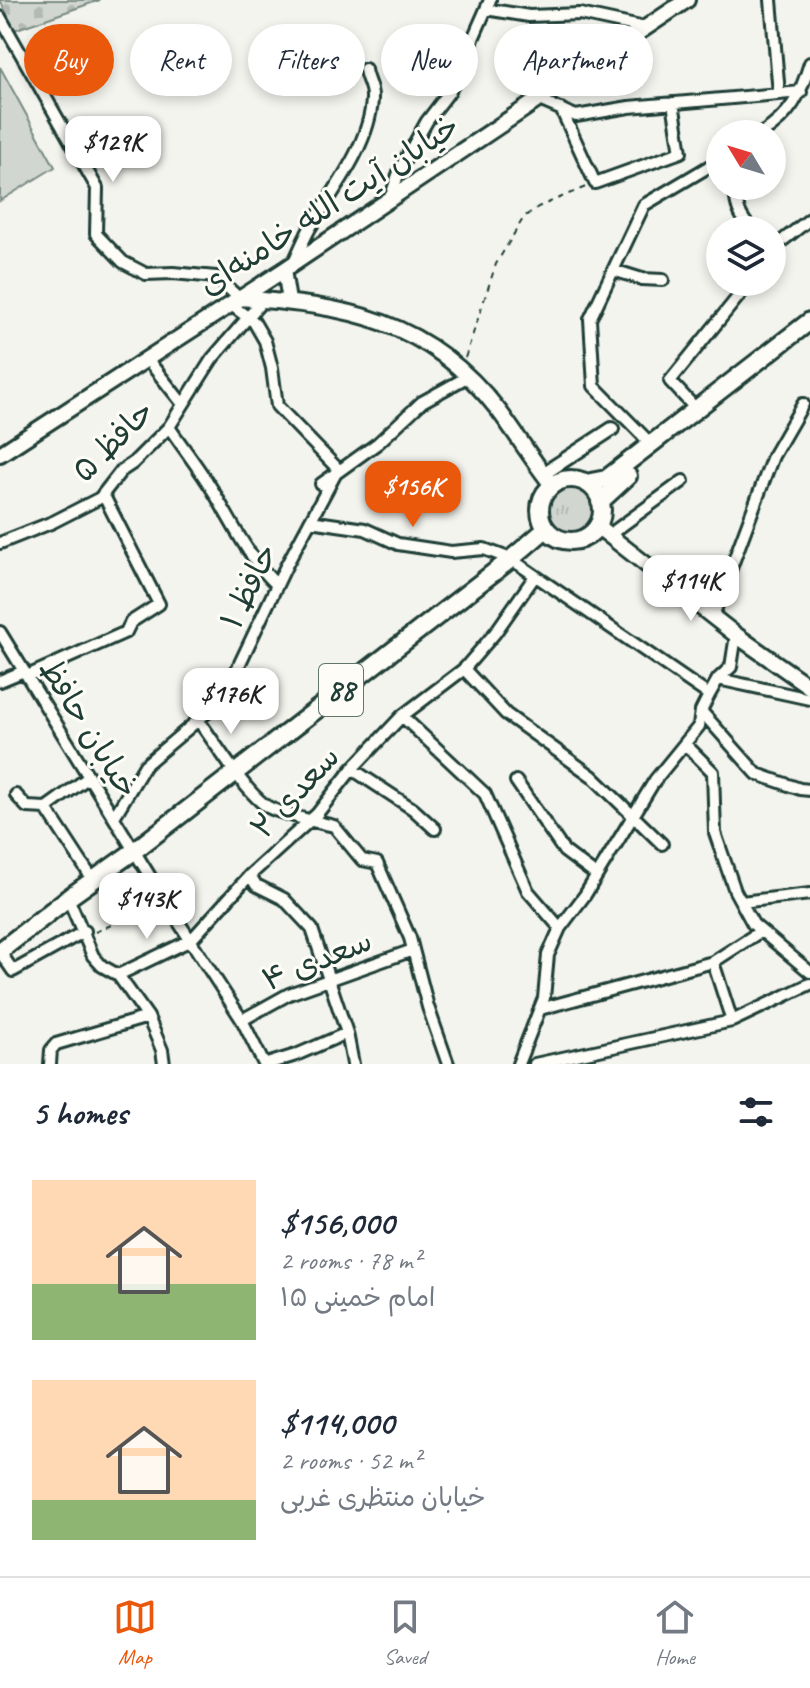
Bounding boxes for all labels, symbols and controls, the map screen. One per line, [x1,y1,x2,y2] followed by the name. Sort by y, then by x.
[24,24,114,96] chip: Buy
[130,24,232,96] chip: Rent
[248,24,365,96] chip: Filters
[381,24,478,96] chip: New
[494,24,653,96] chip: Apartment
[191,105,467,305] street label: خیابان آیت الله خامنه‌ای
[57,116,169,184] pin: $129K
[706,120,786,200] north arrow
[706,120,786,296] map controls
[83,125,143,158] text: $129K
[706,216,786,296] button: layers
[63,391,163,491] street label: حافظ ۵
[357,461,469,529] pin: $156K
[383,470,443,503] text: $156K
[211,537,287,635] street label: حافظ ۱
[635,555,747,623] pin: $114K
[661,564,721,597] text: $114K
[30,650,148,806] street label: خیابان حافظ
[319,664,363,716] road number: 88
[175,668,287,736] pin: $176K
[201,677,261,710] text: $176K
[242,737,348,847] street label: سعدی ۲
[91,873,203,941] pin: $143K
[117,882,177,915] text: $143K
[256,919,378,1001] street label: سعدی ۴
[734,1090,778,1134] icon: filters
[32,1091,127,1134] text: 5 homes
[280,1201,394,1244] text: $156,000
[96,1212,192,1308] icon: home
[280,1244,421,1277] text: 2 rooms · 78 m²
[280,1281,435,1314] text: امام خمینی ۱۵
[280,1401,394,1444] text: $114,000
[96,1412,192,1508] icon: home
[280,1444,421,1477] text: 2 rooms · 52 m²
[280,1481,486,1514] text: خیابان منتظری غربی
[113,1595,157,1671] tab: Map
[383,1595,427,1671] tab: Saved
[653,1595,697,1671] tab: Home

